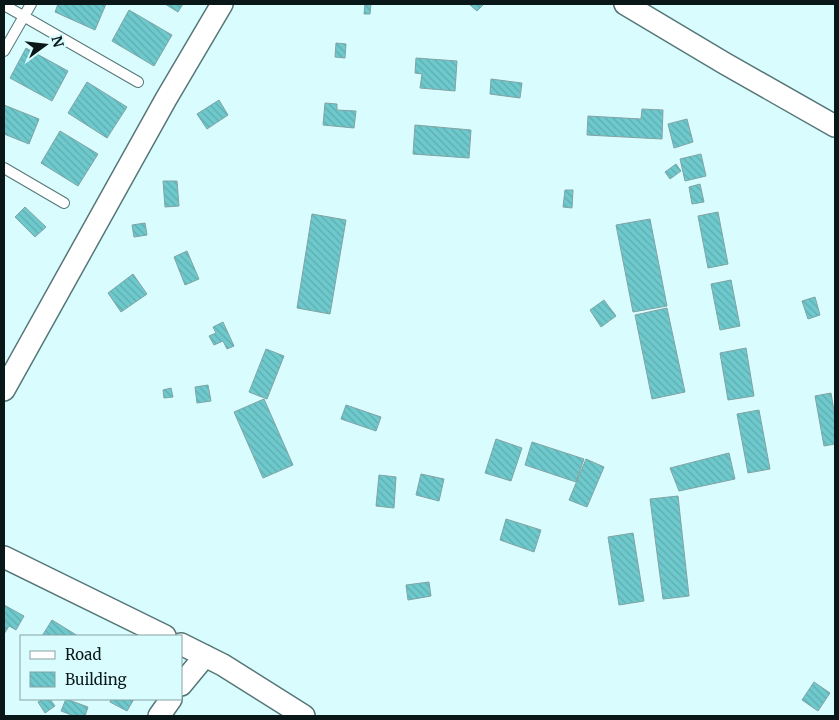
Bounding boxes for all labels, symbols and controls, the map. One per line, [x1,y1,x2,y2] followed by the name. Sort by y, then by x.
[20,20,70,70] north arrow
[47,34,68,49] text: N
[20,635,182,700] legend
[65,645,101,664] text: Road
[65,670,127,689] text: Building

